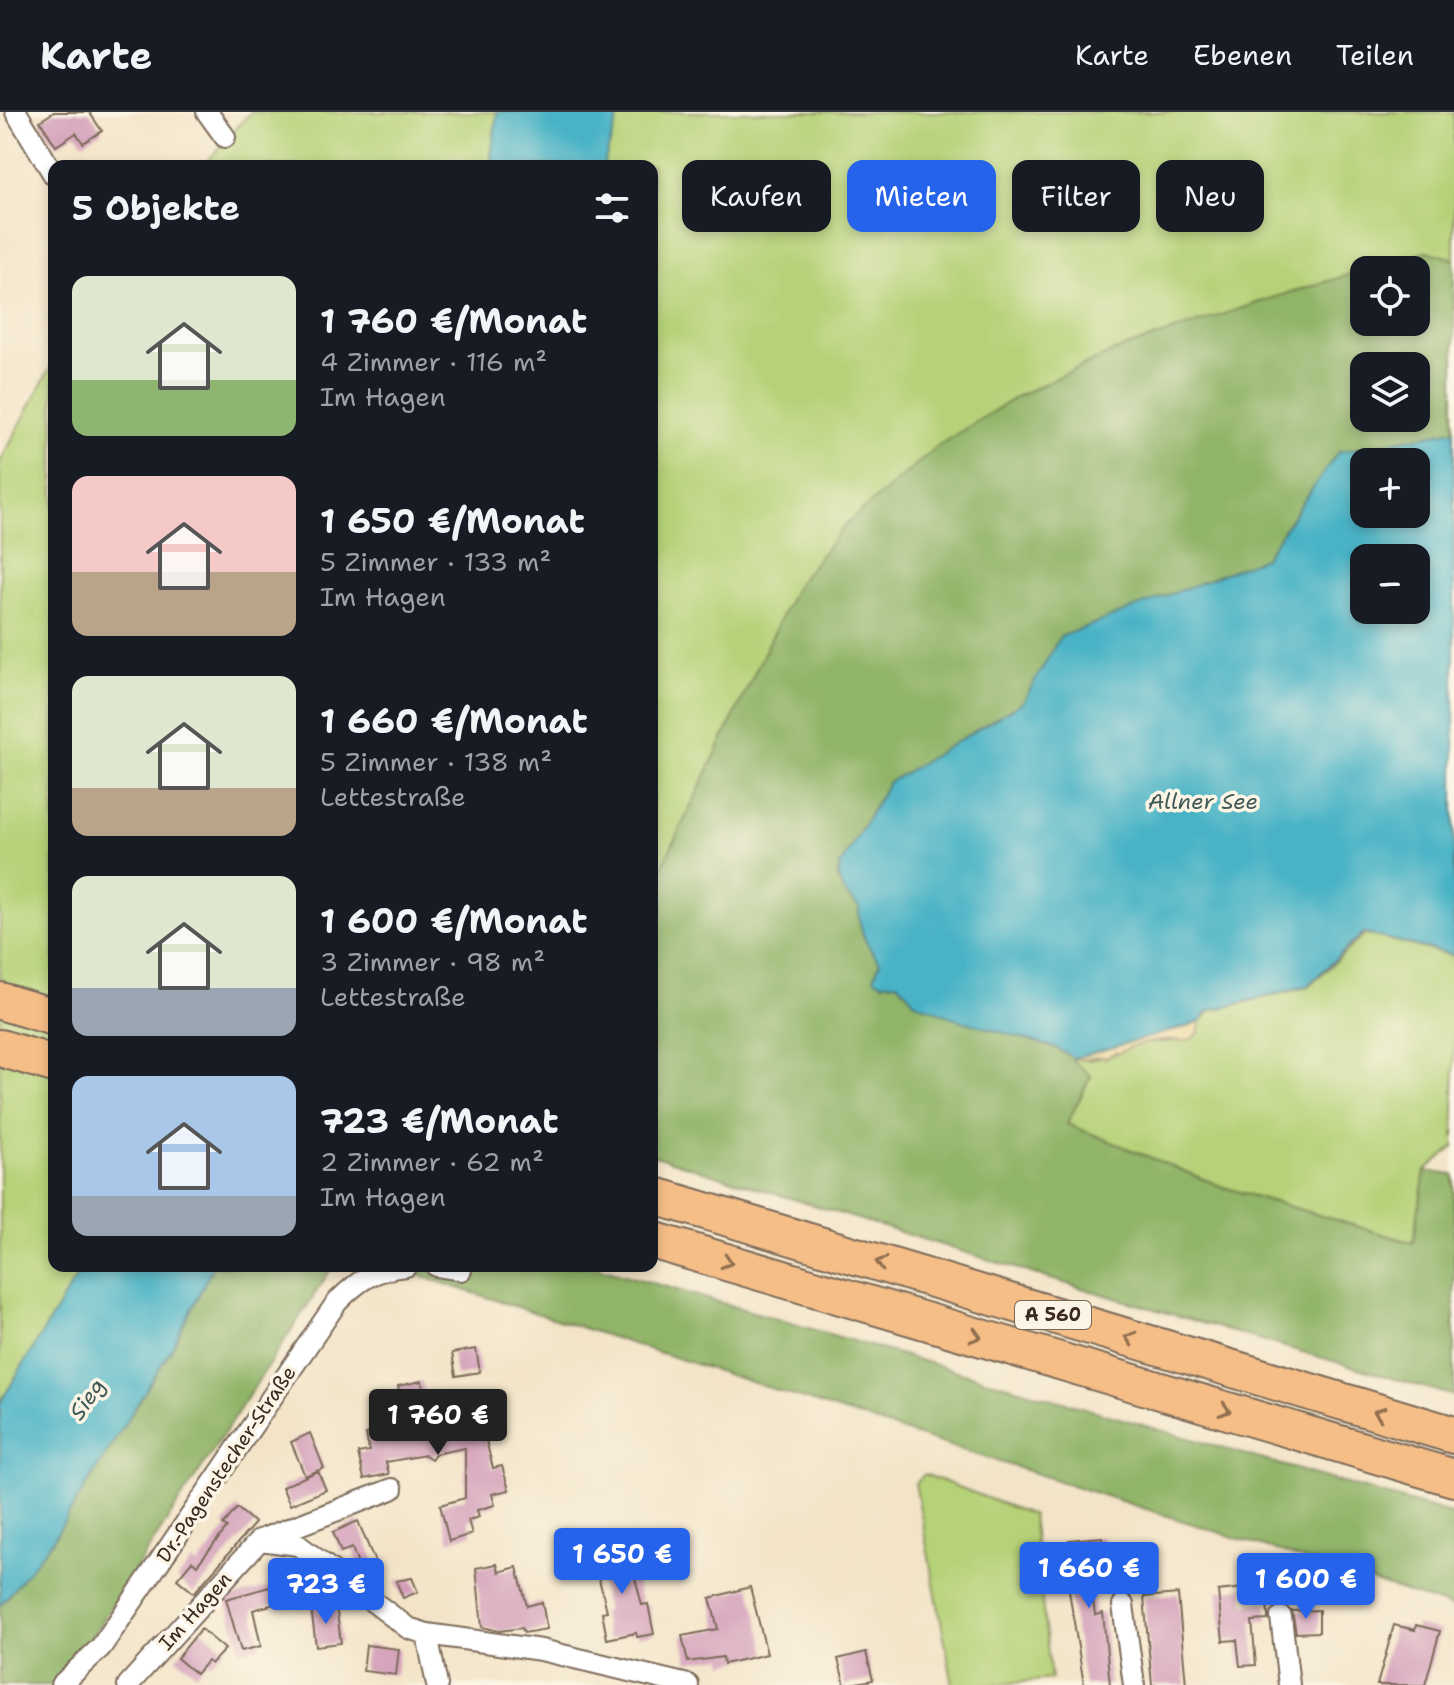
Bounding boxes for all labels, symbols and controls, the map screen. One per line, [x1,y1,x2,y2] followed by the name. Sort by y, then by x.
[40,30,152,81] text: Karte
[1075,36,1149,74] text: Karte
[1193,36,1292,74] text: Ebenen
[1336,36,1414,74] text: Teilen
[682,160,831,232] chip: Kaufen
[847,160,996,232] chip: Mieten
[1012,160,1140,232] chip: Filter
[1156,160,1264,232] chip: Neu
[72,185,240,231] text: 5 Objekte
[590,186,634,230] icon: filters
[1350,256,1430,624] map controls
[1350,256,1430,336] button: locate
[320,298,587,344] text: 1 760 €/Monat
[136,308,232,404] icon: home
[320,344,547,379] text: 4 Zimmer · 116 m²
[1350,352,1430,432] button: layers
[320,379,446,414] text: Im Hagen
[1350,448,1430,528] button: +
[320,498,585,544] text: 1 650 €/Monat
[136,508,232,604] icon: home
[320,544,551,579] text: 5 Zimmer · 133 m²
[1350,544,1430,624] button: −
[320,579,446,614] text: Im Hagen
[320,698,588,744] text: 1 660 €/Monat
[136,708,232,804] icon: home
[320,744,552,779] text: 5 Zimmer · 138 m²
[320,779,466,814] text: Lettestraße
[1148,787,1258,816] water label: Allner See
[320,898,588,944] text: 1 600 €/Monat
[136,908,232,1004] icon: home
[320,944,545,979] text: 3 Zimmer · 98 m²
[320,979,466,1014] text: Lettestraße
[320,1098,558,1144] text: 723 €/Monat
[136,1108,232,1204] icon: home
[320,1144,544,1179] text: 2 Zimmer · 62 m²
[320,1179,446,1214] text: Im Hagen
[719,1253,733,1269] one-way arrow
[875,1256,889,1272] one-way arrow
[1015,1301,1091,1329] road number: A 560
[969,1327,982,1343] one-way arrow
[1124,1331,1138,1347] one-way arrow
[150,1361,302,1567] street label: Dr.-Pagenstecher-Straße
[62,1373,112,1425] water label: Sieg
[364,1389,512,1457] pin: 1 760 €
[387,1397,489,1432] text: 1 760 €
[1218,1401,1232,1417] one-way arrow
[1373,1406,1387,1422] one-way arrow
[548,1528,696,1596] pin: 1 650 €
[572,1536,672,1571] text: 1 650 €
[1015,1542,1163,1610] pin: 1 660 €
[1038,1550,1140,1585] text: 1 660 €
[1232,1553,1380,1621] pin: 1 600 €
[270,1558,382,1626] pin: 723 €
[1255,1561,1357,1596] text: 1 600 €
[153,1566,237,1656] street label: Im Hagen
[286,1566,366,1601] text: 723 €

